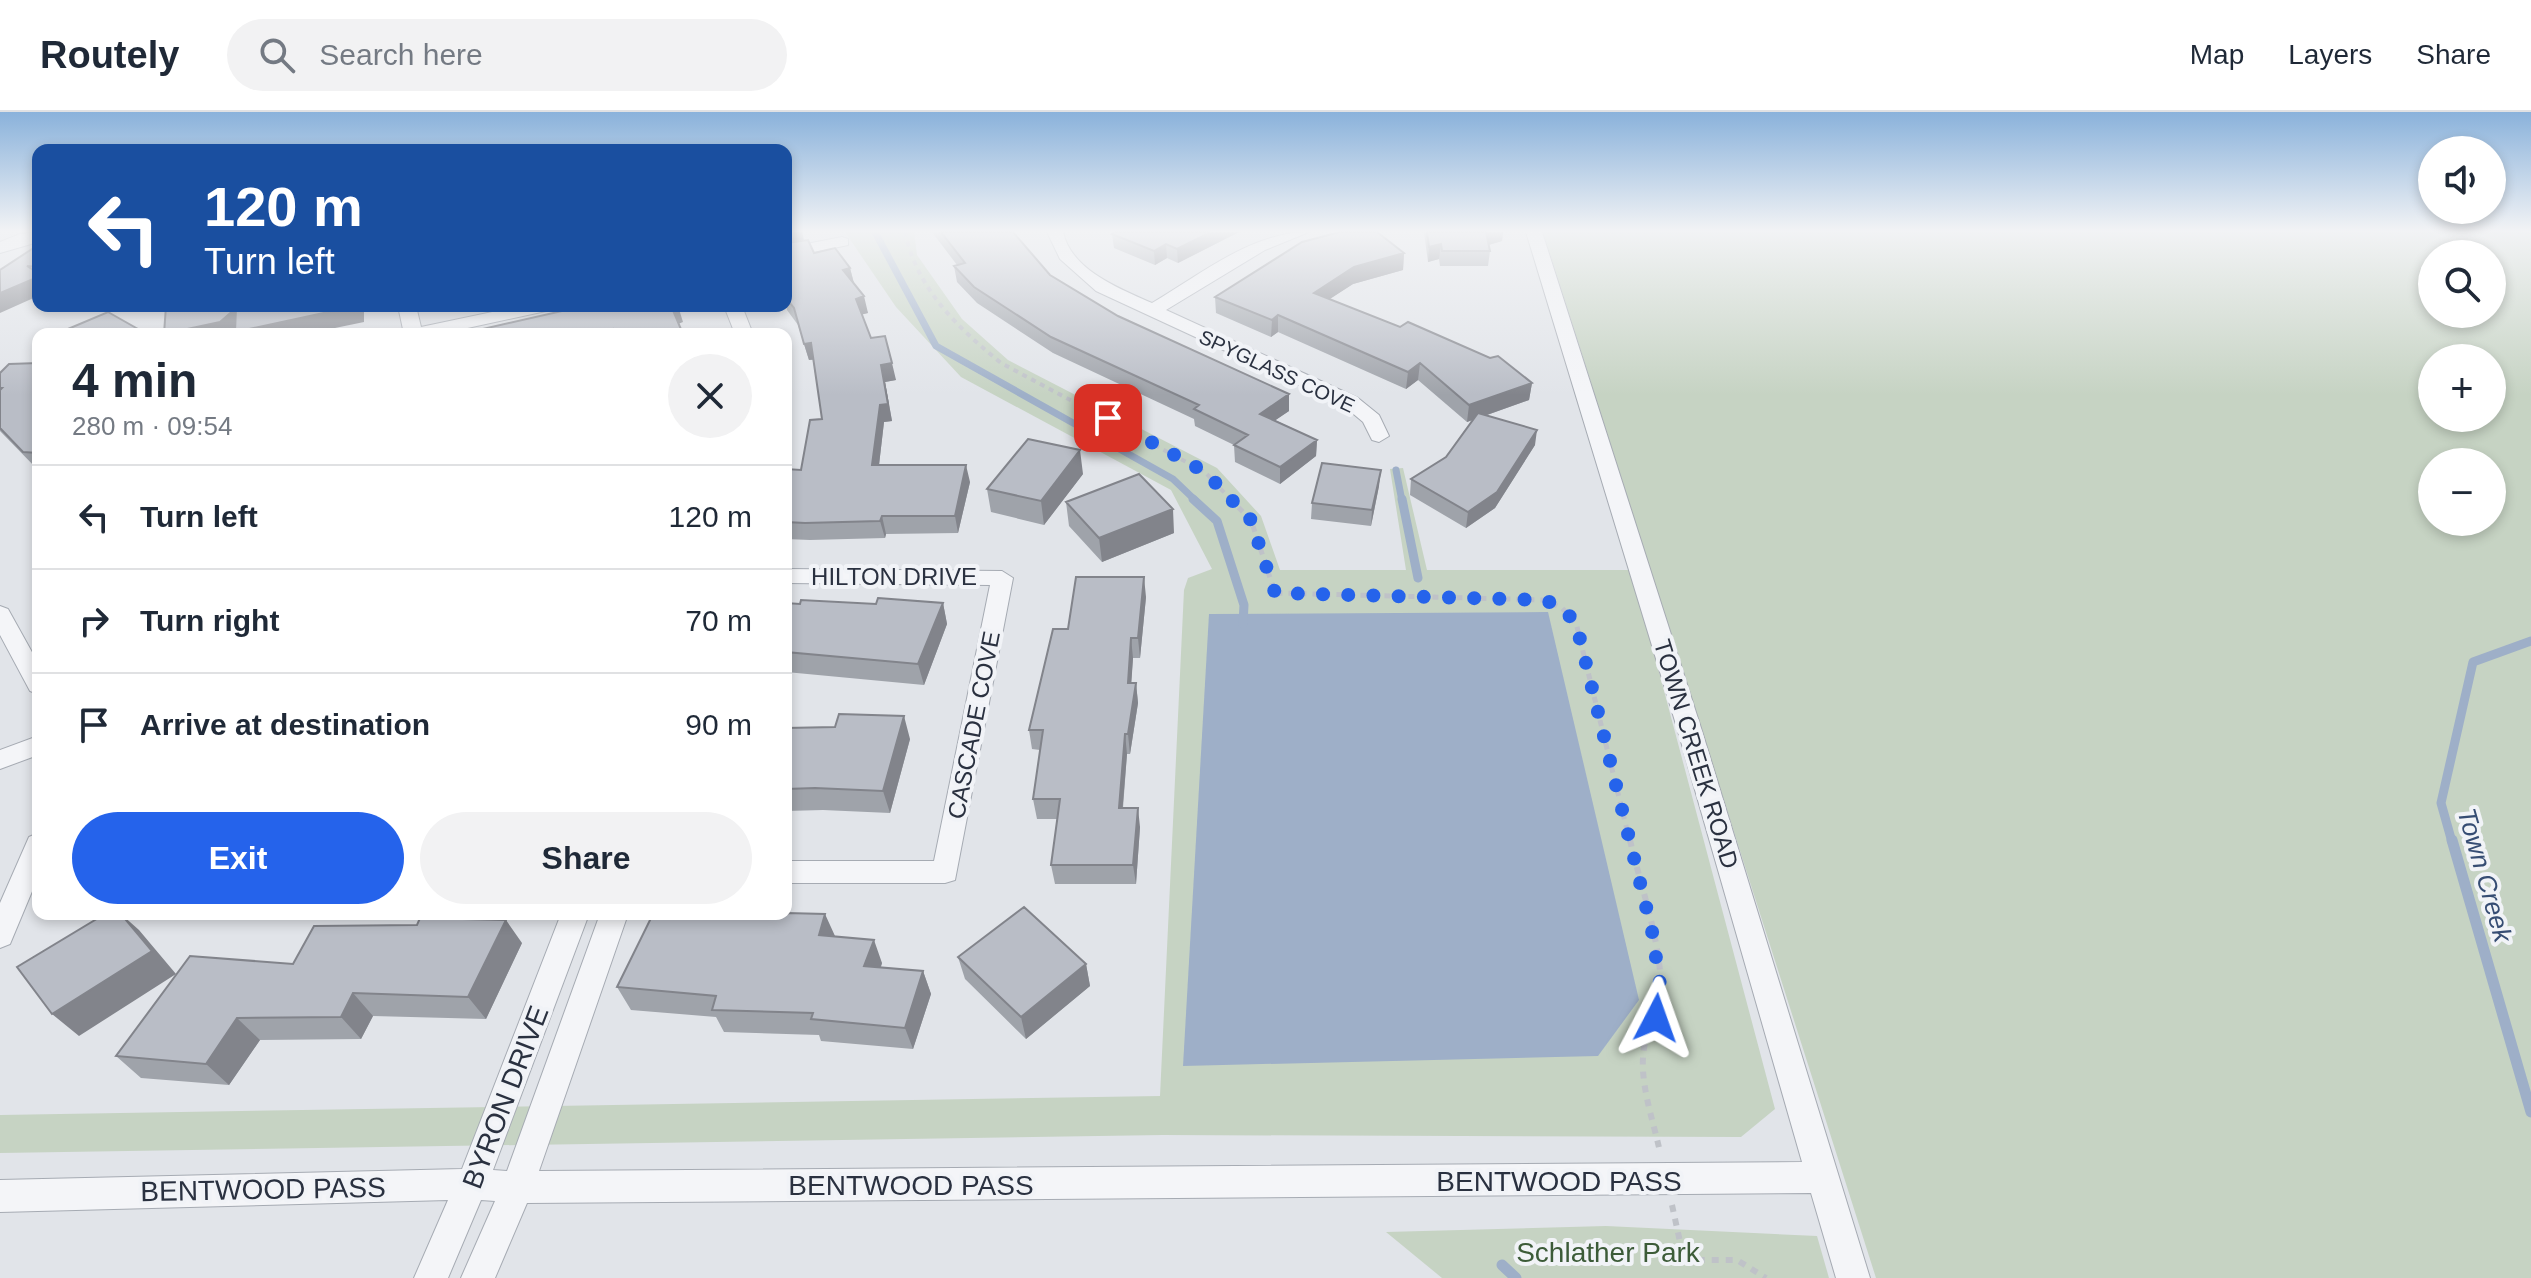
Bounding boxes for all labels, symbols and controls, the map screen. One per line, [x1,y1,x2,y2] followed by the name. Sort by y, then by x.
[227,19,787,91] search box
[255,33,299,77] icon: search
[40,34,179,76] text: Routely
[319,38,483,71] text: Search here
[2190,39,2244,70] text: Map
[2288,39,2372,70] text: Layers
[2416,39,2491,70] text: Share
[2418,136,2506,536] map controls
[2418,136,2506,224] button: sound
[204,175,363,238] text: 120 m
[72,176,176,280] icon: left
[2418,240,2506,328] button: search
[204,241,335,282] text: Turn left
[1196,325,1358,417] street label: SPYGLASS COVE
[2418,344,2506,432] button: +
[72,354,197,407] text: 4 min
[668,354,752,438] button: close
[1074,384,1142,452] pin
[1086,396,1130,440] icon: arrive
[72,411,232,441] text: 280 m · 09:54
[2418,448,2506,536] button: −
[72,495,116,539] icon: left
[140,500,258,533] text: Turn left
[669,500,752,533] text: 120 m
[811,563,977,590] street label: HILTON DRIVE
[72,599,116,643] icon: right
[140,604,279,637] text: Turn right
[685,604,752,637] text: 70 m
[942,629,1005,821] street label: CASCADE COVE
[1649,636,1744,872] street label: TOWN CREEK ROAD
[72,703,116,747] icon: arrive
[140,708,430,741] text: Arrive at destination
[685,708,752,741] text: 90 m
[2452,805,2519,947] water label: Town Creek
[72,812,404,904] button: Exit
[420,812,752,904] button: Share
[1614,976,1698,1060] position arrow
[456,1002,555,1193] street label: BYRON DRIVE
[1436,1166,1682,1197] street label: BENTWOOD PASS
[788,1170,1034,1201] street label: BENTWOOD PASS
[140,1172,386,1207] street label: BENTWOOD PASS
[1516,1237,1701,1268] park label: Schlather Park

